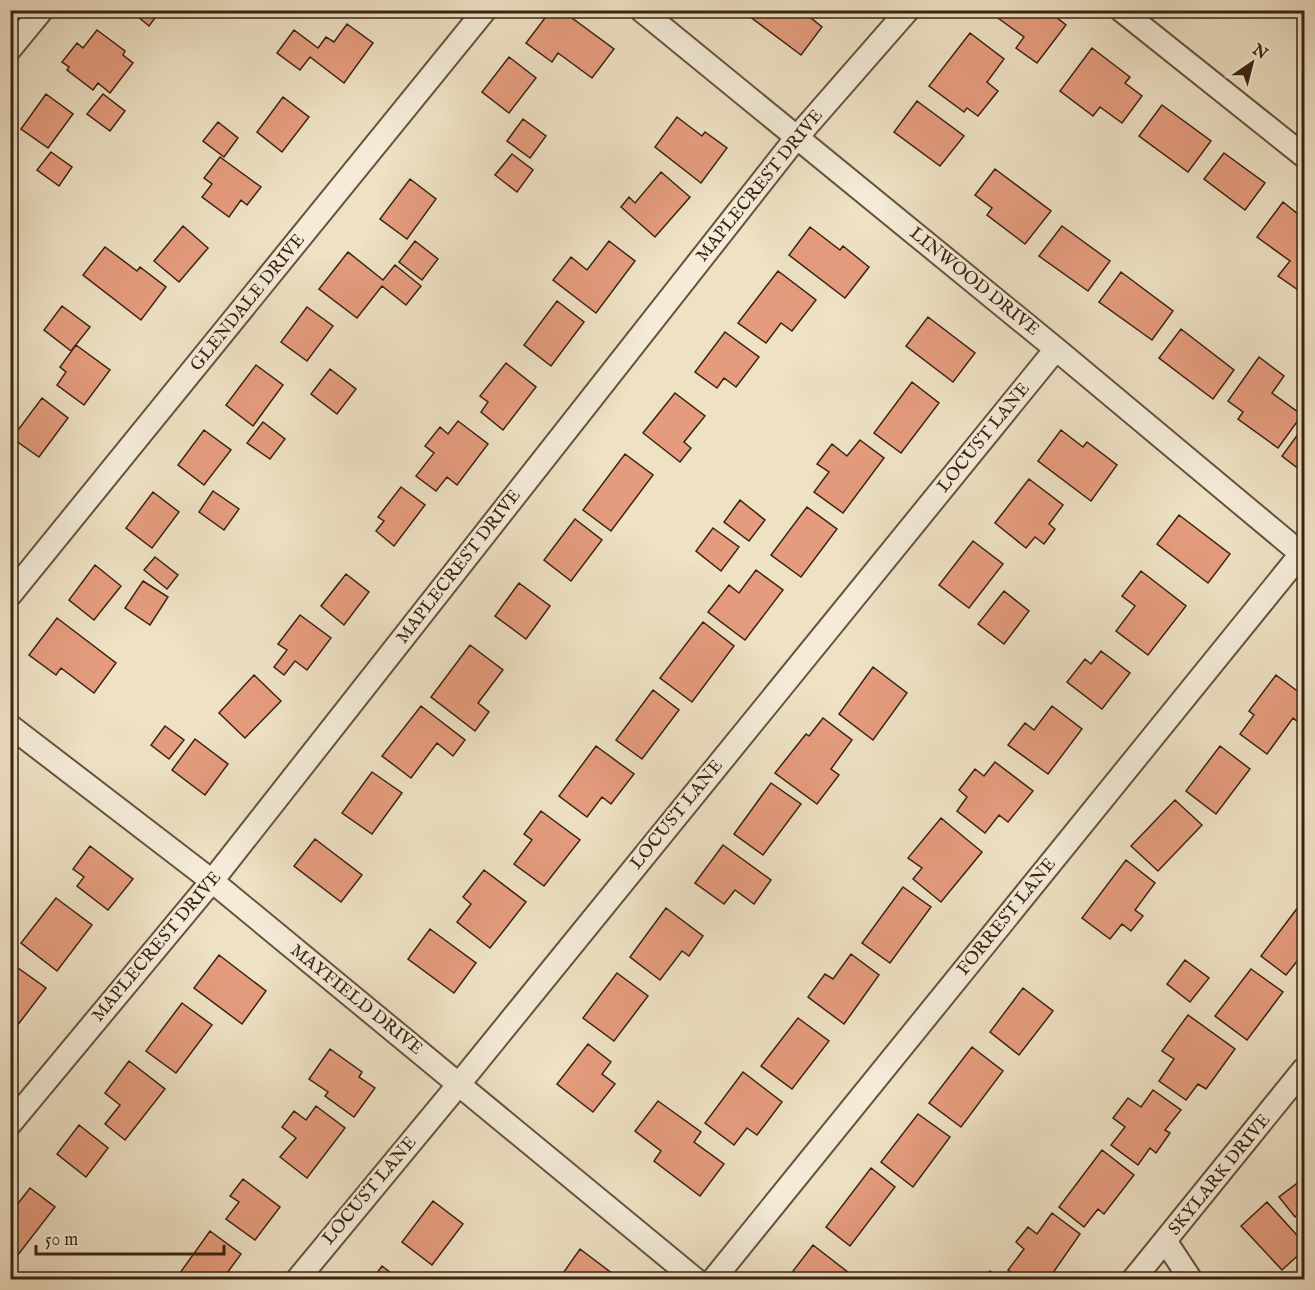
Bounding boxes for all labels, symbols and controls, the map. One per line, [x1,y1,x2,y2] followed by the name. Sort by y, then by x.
[1222,33,1282,93] north arrow
[1247,40,1271,65] text: N
[691,105,829,267] street label: MAPLECREST DRIVE
[904,222,1044,342] street label: LINWOOD DRIVE
[185,230,311,376] street label: GLENDALE DRIVE
[933,378,1035,498] street label: LOCUST LANE
[392,485,526,649] street label: MAPLECREST DRIVE
[626,755,728,875] street label: LOCUST LANE
[952,853,1062,981] street label: FORREST LANE
[87,867,227,1027] street label: MAPLECREST DRIVE
[285,939,427,1061] street label: MAYFIELD DRIVE
[1164,1109,1276,1241] street label: SKYLARK DRIVE
[318,1132,422,1250] street label: LOCUST LANE
[36,1218,224,1256] scale bar
[45,1229,78,1252] text: 50 m

